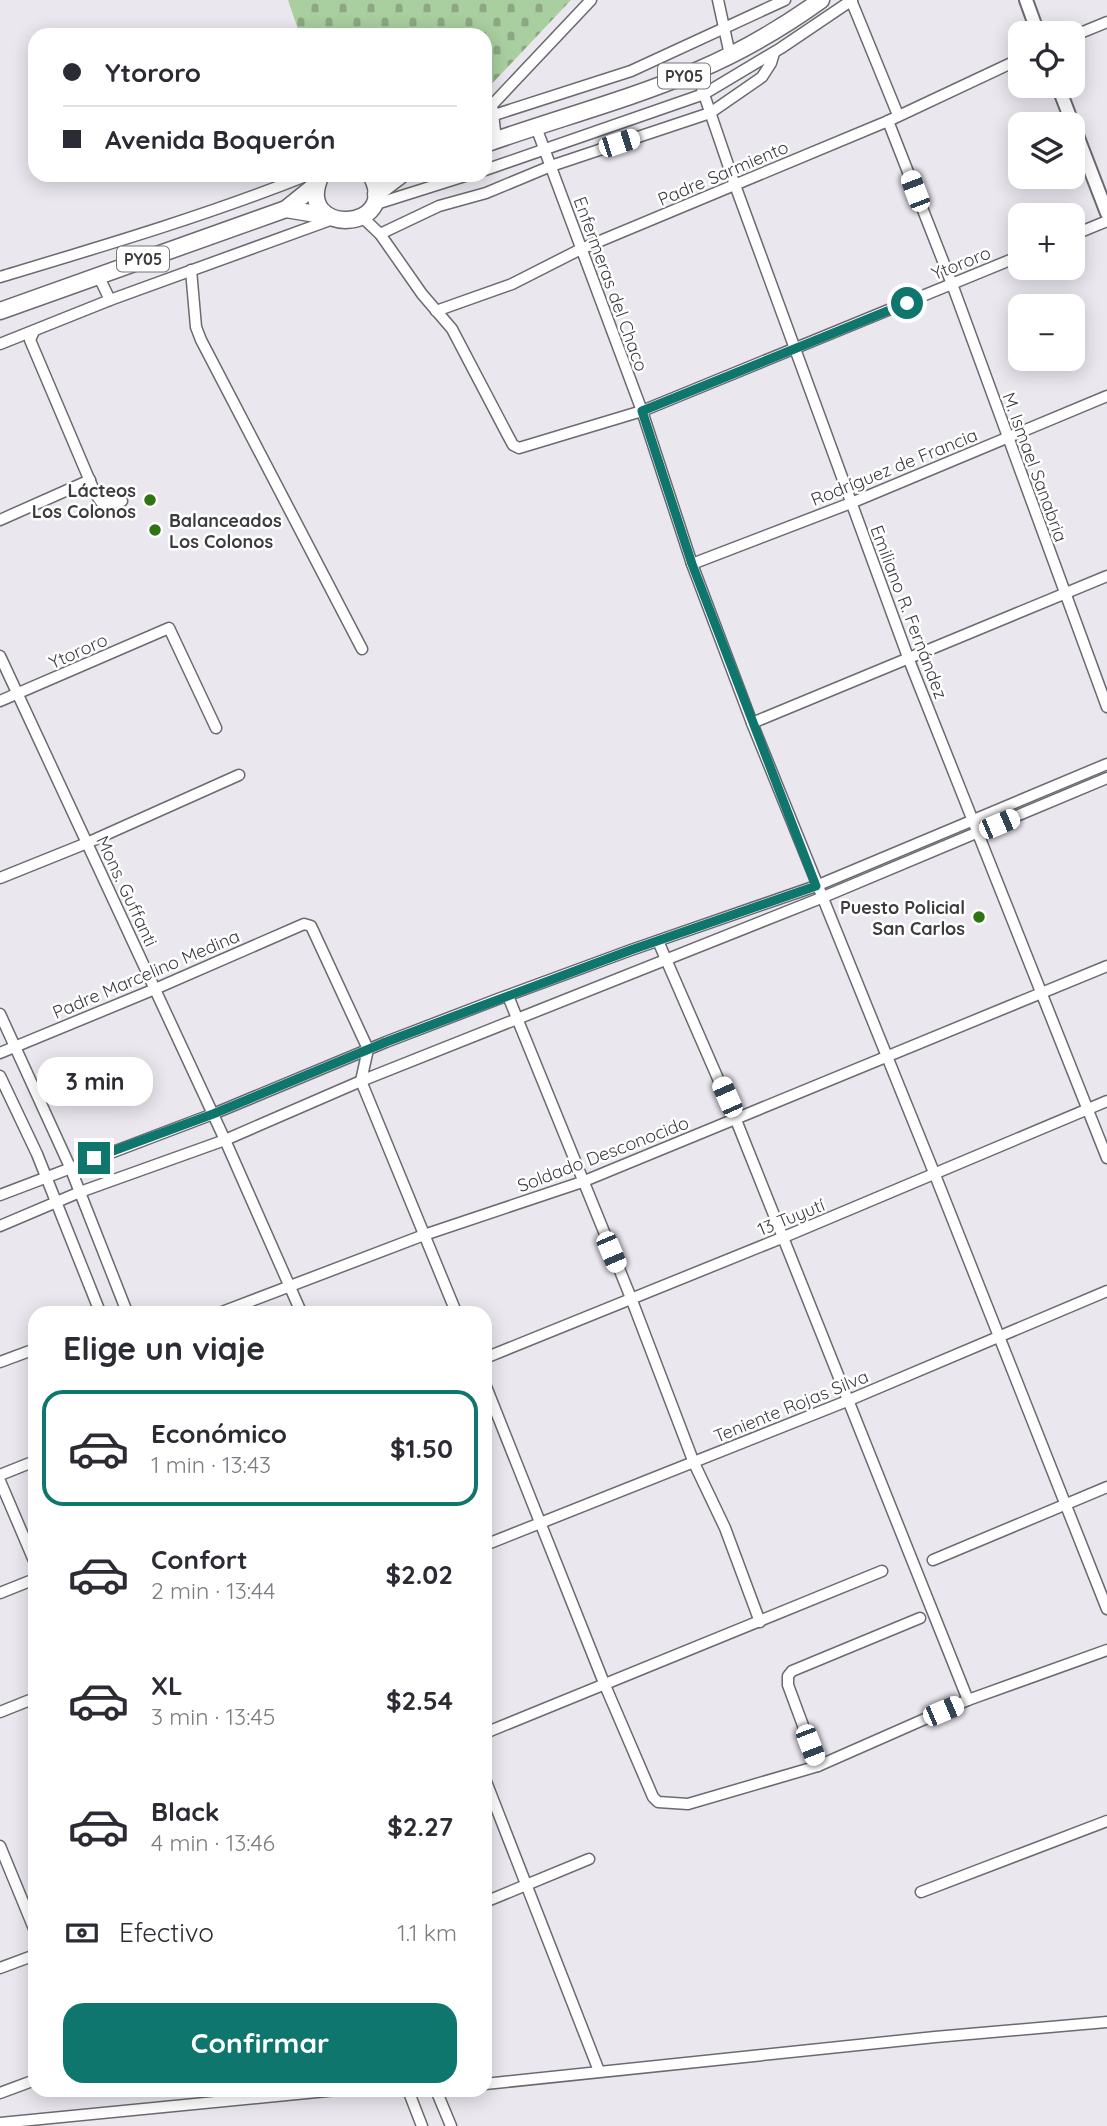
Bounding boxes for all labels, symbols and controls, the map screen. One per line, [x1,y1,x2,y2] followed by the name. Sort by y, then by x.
[1008,21,1085,371] map controls
[1008,21,1085,98] button: locate
[105,56,201,89] text: Ytororo
[658,64,710,88] road number: PY05
[1008,112,1085,189] button: layers
[105,123,335,156] text: Avenida Boquerón
[596,127,643,159] car
[654,135,792,211] street label: Padre Sarmiento
[898,168,933,214] car
[569,193,653,375] street label: Enfermeras del Chaco
[1008,203,1085,280] button: +
[928,241,994,285] street label: Ytororo
[117,246,169,272] road number: PY05
[891,287,923,319] route start
[1008,294,1085,371] button: −
[997,389,1073,545] street label: M. Ismael Sanabria
[807,423,981,511] street label: Rodríguez de Francia
[32,479,136,523] place label: Lácteos Los Colonos
[142,492,158,508] marker: Lácteos Los Colonos
[169,509,282,553] place label: Balanceados Los Colonos
[147,522,163,538] marker: Balanceados Los Colonos
[865,522,953,702] street label: Emiliano R. Fernández
[45,628,111,674] street label: Ytororo
[976,806,1023,842] car
[91,832,163,950] street label: Mons. Guffanti
[840,896,965,940] place label: Puesto Policial San Carlos
[971,909,987,925] marker: Puesto Policial San Carlos
[49,924,243,1024] street label: Padre Marcelino Medina
[36,1056,152,1106] callout: 3 min
[65,1067,125,1096] text: 3 min
[709,1074,746,1120] car
[514,1111,692,1197] street label: Soldado Desconocido
[78,1142,110,1174] route end
[754,1193,828,1241] street label: 13 Tuyutí
[594,1229,629,1275] car
[63,1328,265,1368] text: Elige un viaje
[710,1364,872,1448] street label: Teniente Rojas Silva
[67,1417,130,1480] icon: car
[151,1417,287,1450] text: Económico
[390,1432,453,1465] text: $1.50
[151,1450,271,1479] text: 1 min · 13:43
[67,1543,130,1606] icon: car
[151,1543,248,1576] text: Confort
[385,1558,453,1591] text: $2.02
[151,1576,275,1605] text: 2 min · 13:44
[67,1669,130,1732] icon: car
[151,1669,183,1702] text: XL
[386,1684,453,1717] text: $2.54
[920,1693,967,1729] car
[151,1702,275,1731] text: 3 min · 13:45
[793,1722,828,1768] car
[67,1795,130,1858] icon: car
[151,1795,220,1828] text: Black
[387,1810,453,1843] text: $2.27
[151,1828,275,1857] text: 4 min · 13:46
[63,1914,101,1952] icon: cash
[119,1916,214,1949] text: Efectivo
[397,1918,457,1947] text: 1.1 km
[63,2003,457,2083] button: Confirmar

